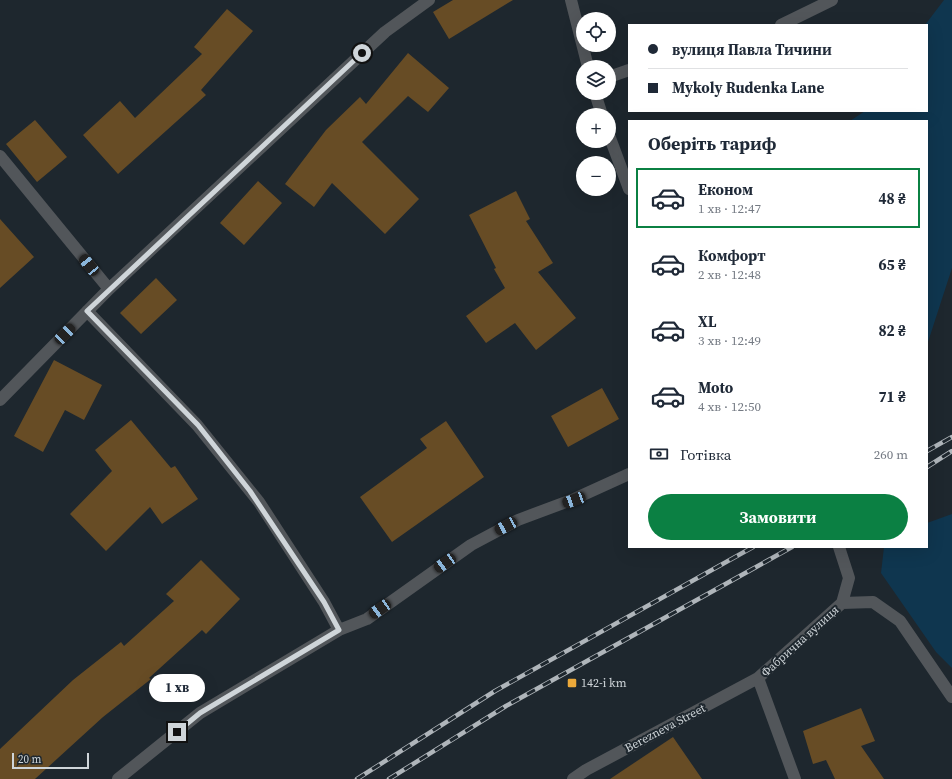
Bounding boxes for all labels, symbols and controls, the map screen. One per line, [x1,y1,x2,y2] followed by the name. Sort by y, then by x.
[576,12,616,196] map controls
[576,12,616,52] button: locate
[672,39,832,60] text: вулиця Павла Тичини
[353,44,371,62] route start
[576,60,616,100] button: layers
[672,77,824,98] text: Mykoly Rudenka Lane
[576,108,616,148] button: +
[648,131,776,156] text: Оберіть тариф
[576,156,616,196] button: −
[698,179,753,200] text: Економ
[650,180,686,216] icon: car
[878,188,906,209] text: 48 ₴
[698,200,761,217] text: 1 хв · 12:47
[698,245,766,266] text: Комфорт
[650,246,686,282] icon: car
[77,252,101,278] car
[878,254,906,275] text: 65 ₴
[698,266,761,283] text: 2 хв · 12:48
[698,311,717,332] text: XL
[650,312,686,348] icon: car
[878,320,906,341] text: 82 ₴
[52,321,78,347] car
[698,332,761,349] text: 3 хв · 12:49
[698,377,733,398] text: Moto
[650,378,686,414] icon: car
[878,386,906,407] text: 71 ₴
[698,398,761,415] text: 4 хв · 12:50
[648,443,670,465] icon: cash
[680,444,731,465] text: Готівка
[874,446,908,463] text: 260 m
[561,490,587,510] car
[648,494,908,540] button: Замовити
[493,515,519,537] car
[432,551,458,575] car
[367,597,393,621] car
[758,602,842,680] street label: Фабрична вулиця
[149,674,205,702] callout: 1 хв
[581,675,627,691] place label: 142-i km
[566,677,578,689] marker: 142-i km
[165,679,189,696] text: 1 хв
[622,700,708,756] street label: Berezneva Street
[168,723,186,741] route end
[12,751,89,770] scale bar
[18,752,41,767] text: 20 m

